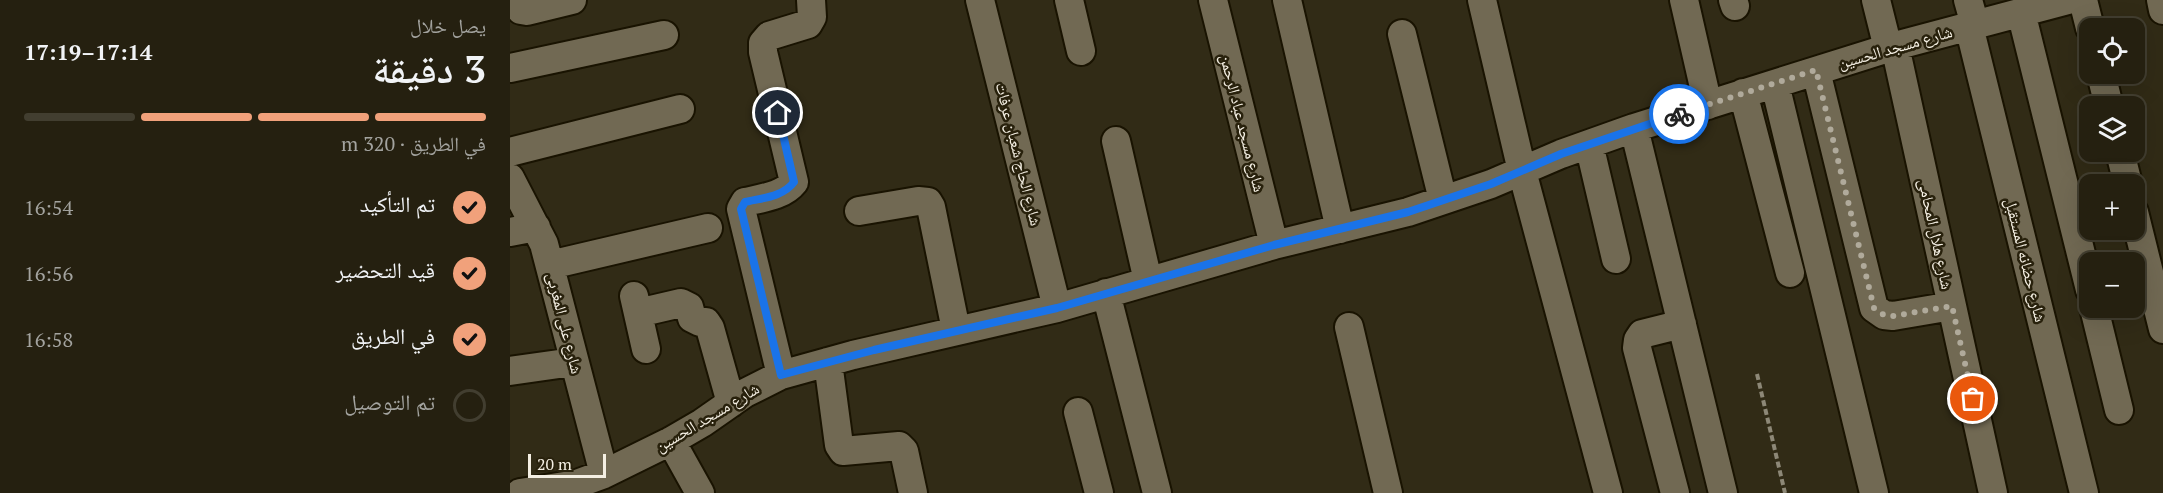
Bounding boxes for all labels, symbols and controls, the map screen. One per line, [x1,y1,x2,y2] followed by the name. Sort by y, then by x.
[410,12,486,39] text: يصل خلال
[2079,18,2145,318] map controls
[2079,18,2145,84] button: locate
[1835,20,1955,74] street label: شارع مسجد الحسين
[24,37,152,66] text: 17:14–17:19
[372,42,486,94] text: 3 دقيقة
[1215,52,1271,194] street label: شارع مسجد عباد الرحمن
[991,80,1047,228] street label: شارع الحاج شعبان عرفات
[1649,84,1709,144] courier
[752,87,803,138] pin
[761,96,794,129] icon: home
[2079,96,2145,162] button: layers
[1663,98,1696,131] icon: bike
[341,130,486,157] text: في الطريق · 320 m
[2079,174,2145,240] button: +
[1914,177,1958,291] street label: شارع هلال المحامى
[360,189,435,218] text: تم التأكيد
[453,191,486,224] icon: check
[24,194,73,221] text: 16:54
[2000,196,2052,324] street label: شارع حضانه المستقبل
[2079,252,2145,318] button: −
[336,255,435,284] text: قيد التحضير
[453,257,486,290] icon: check
[24,260,73,287] text: 16:56
[542,270,588,376] street label: شارع على المغربى
[351,321,435,350] text: في الطريق
[453,323,486,356] icon: check
[24,326,73,353] text: 16:58
[1947,373,1998,424] pin
[651,377,763,457] street label: شارع مسجد الحسين
[1956,382,1989,415] icon: bag
[344,387,435,416] text: تم التوصيل
[528,451,606,478] scale bar
[537,453,572,475] text: 20 m

